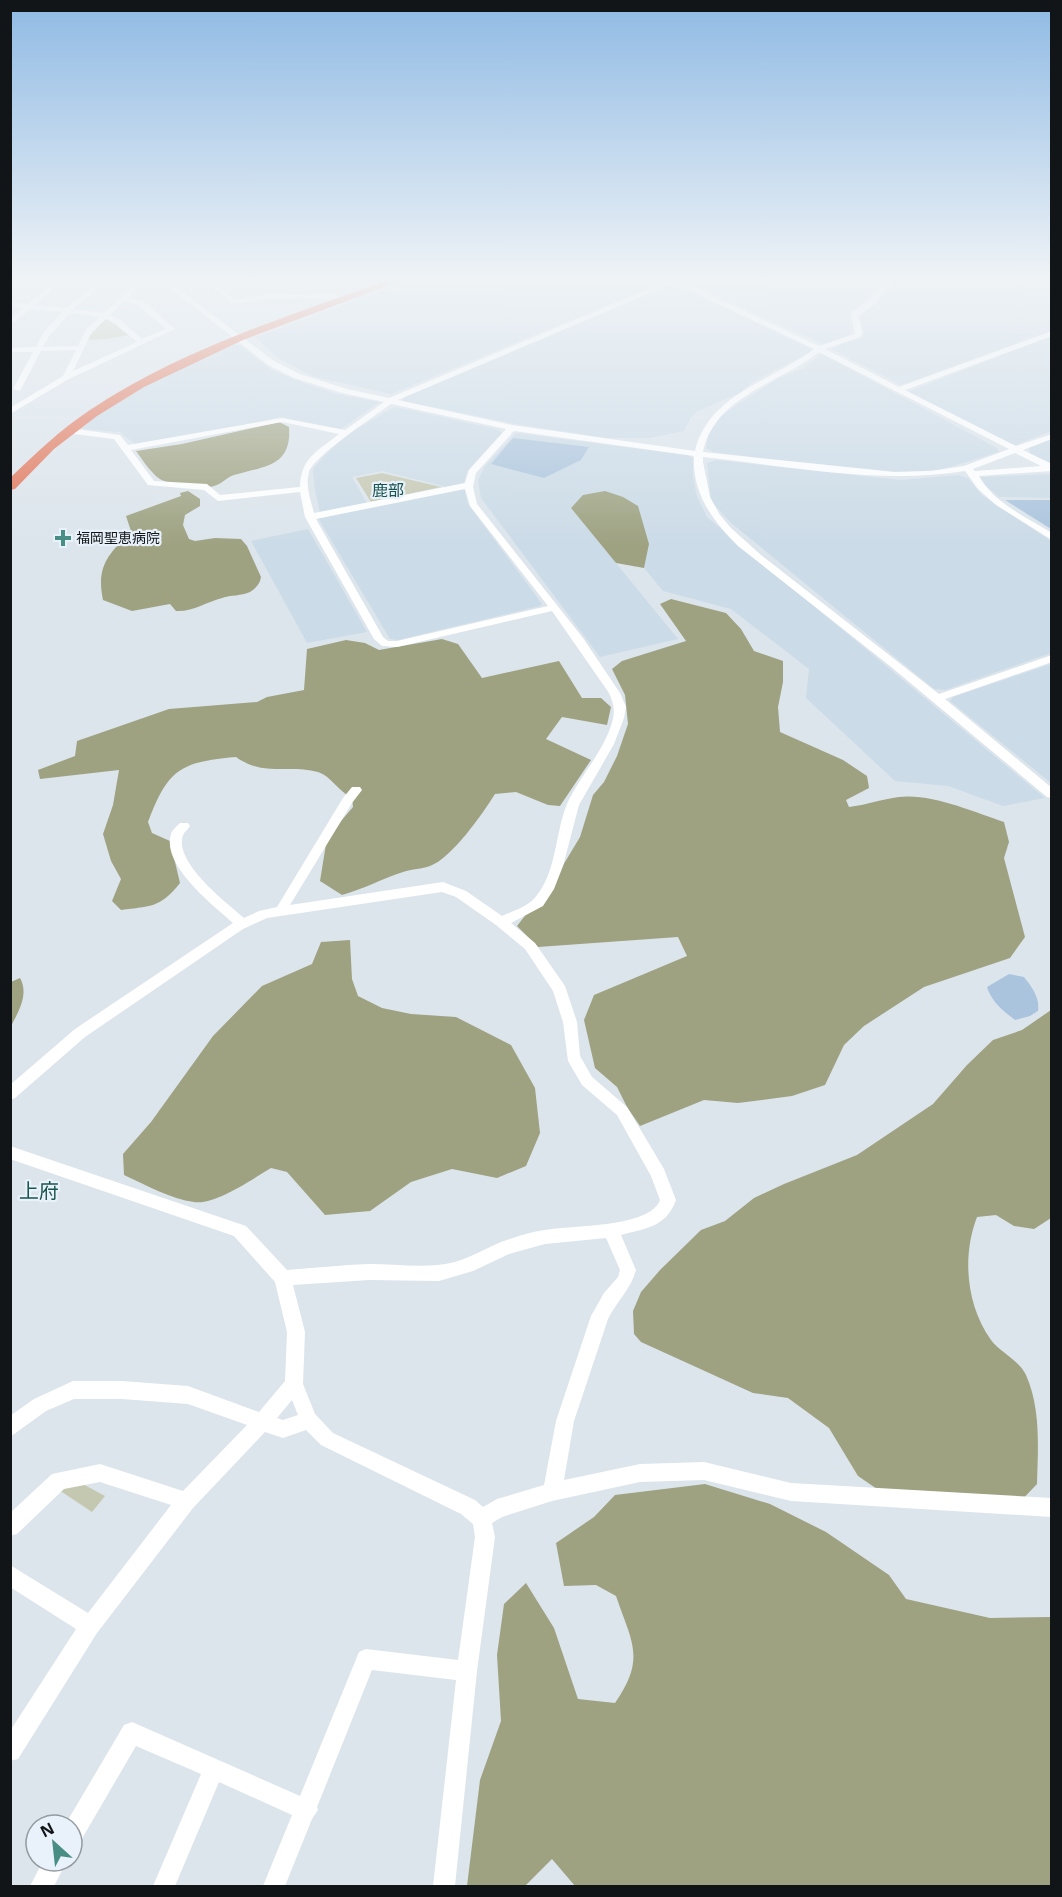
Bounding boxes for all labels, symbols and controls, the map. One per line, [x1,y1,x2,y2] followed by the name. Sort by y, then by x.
[372,479,404,501] district label: 鹿部
[76,528,160,547] place label: 福岡聖恵病院
[54,529,72,547] marker: 福岡聖恵病院
[19,1177,59,1204] district label: 上府
[24,1813,84,1873] north arrow
[36,1817,58,1842] text: N

